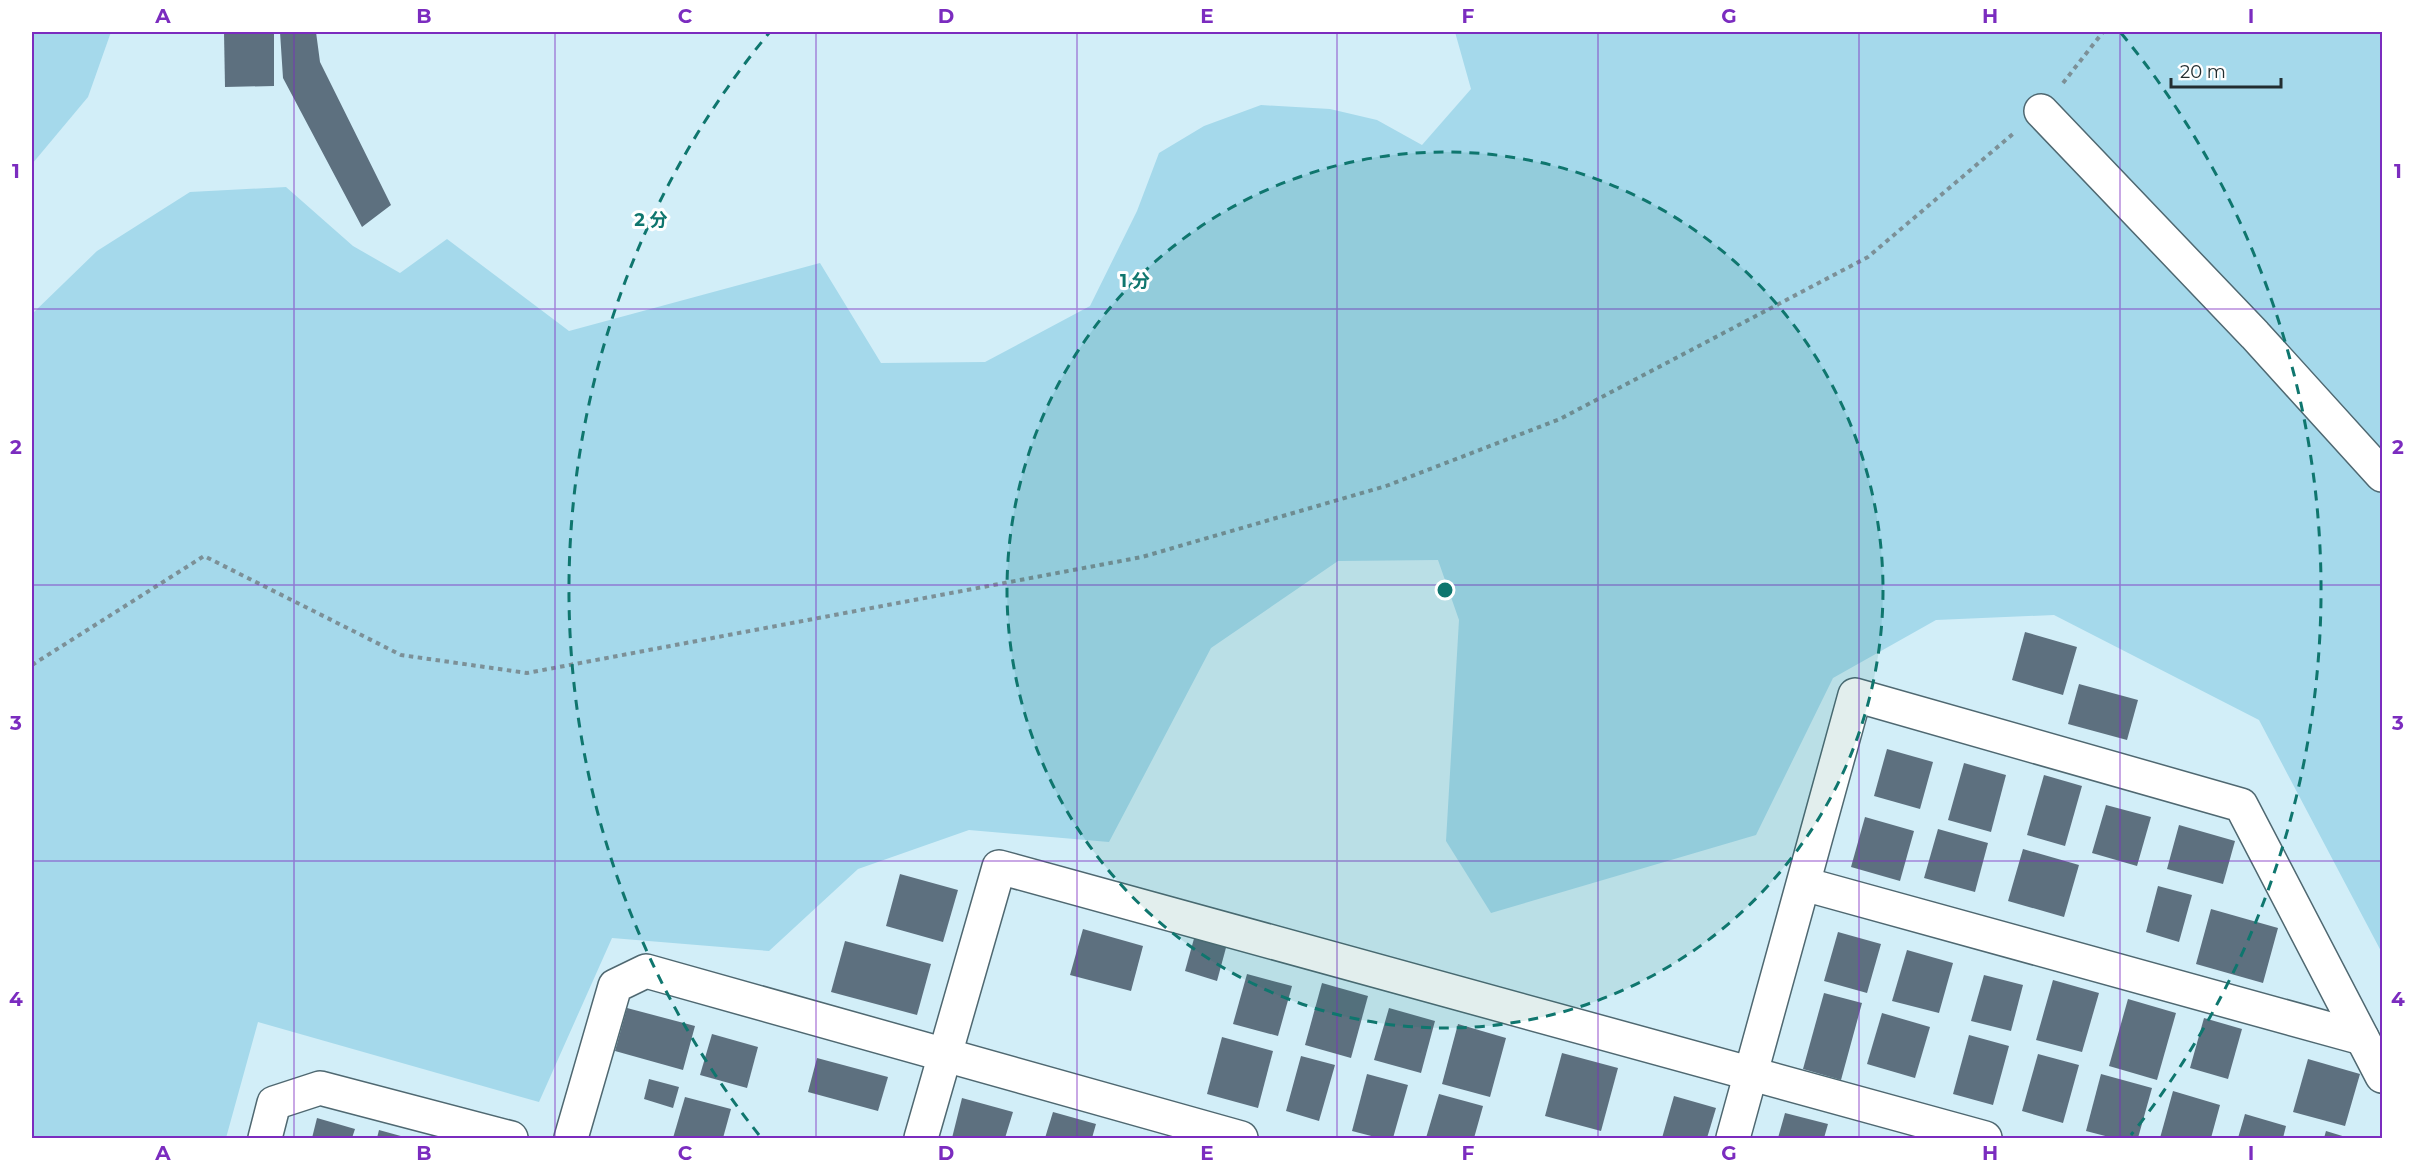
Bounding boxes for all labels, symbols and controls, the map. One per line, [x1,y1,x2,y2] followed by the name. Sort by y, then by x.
[154,4,171,28] text: A
[416,4,432,28] text: B
[678,4,693,28] text: C
[938,4,954,28] text: D
[1200,4,1214,28] text: E
[1462,4,1475,28] text: F
[1721,4,1737,28] text: G
[1982,4,1998,28] text: H
[2248,4,2254,28] text: I
[2171,51,2280,89] scale bar
[2180,61,2226,83] text: 20 m
[12,159,20,183] text: 1
[2394,159,2402,183] text: 1
[634,209,668,231] text: 2 分
[1120,270,1150,292] text: 1 分
[10,435,22,459] text: 2
[2392,435,2404,459] text: 2
[1435,580,1455,600] centre of rings
[9,711,22,735] text: 3
[2391,711,2404,735] text: 3
[9,987,23,1011] text: 4
[2391,987,2405,1011] text: 4
[154,1141,171,1165] text: A
[416,1141,432,1165] text: B
[678,1141,693,1165] text: C
[938,1141,954,1165] text: D
[1200,1141,1214,1165] text: E
[1462,1141,1475,1165] text: F
[1721,1141,1737,1165] text: G
[1982,1141,1998,1165] text: H
[2248,1141,2254,1165] text: I

